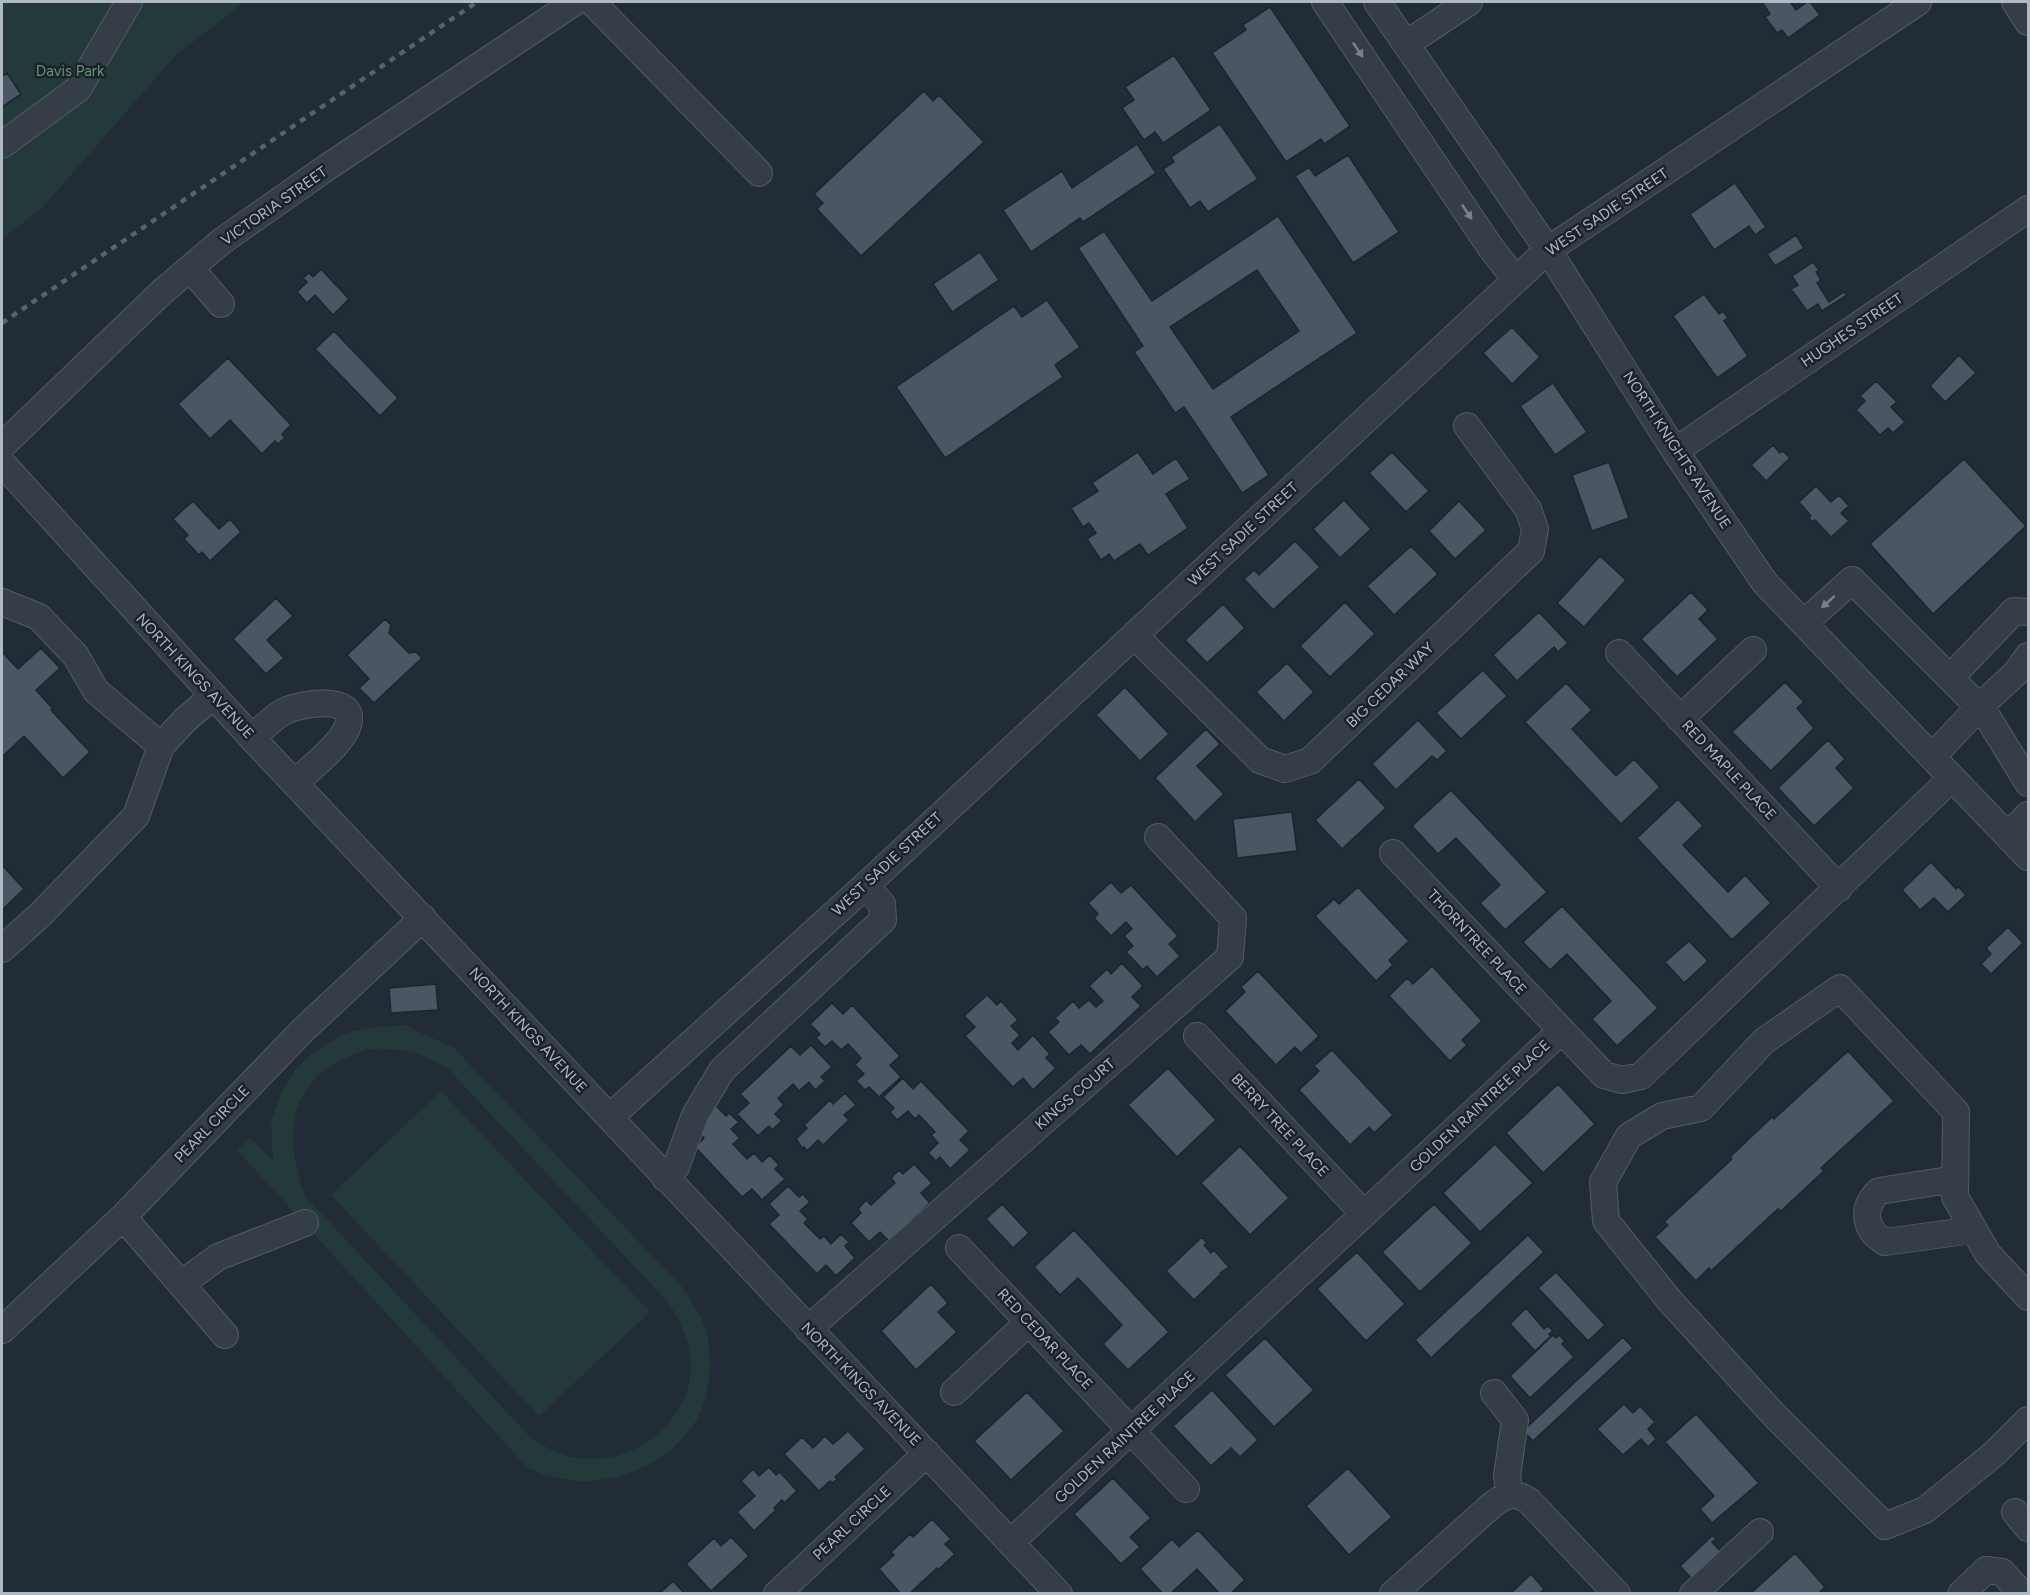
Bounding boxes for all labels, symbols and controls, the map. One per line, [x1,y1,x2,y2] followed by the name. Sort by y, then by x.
[1352,42,1363,58] one-way arrow
[36,62,105,80] park label: Davis Park
[217,162,331,249] street label: VICTORIA STREET
[1542,164,1672,260] street label: WEST SADIE STREET
[1461,204,1472,220] one-way arrow
[1798,289,1907,371] street label: HUGHES STREET
[1619,368,1735,532] street label: NORTH KNIGHTS AVENUE
[1184,478,1302,590] street label: WEST SADIE STREET
[1821,595,1836,608] one-way arrow
[132,610,258,742] street label: NORTH KINGS AVENUE
[1343,639,1437,731] street label: BIG CEDAR WAY
[1678,716,1780,824] street label: RED MAPLE PLACE
[828,808,946,920] street label: WEST SADIE STREET
[1424,886,1530,998] street label: THORNTREE PLACE
[465,964,591,1096] street label: NORTH KINGS AVENUE
[1406,1036,1554,1176] street label: GOLDEN RAINTREE PLACE
[1031,1054,1119,1134] street label: KINGS COURT
[1227,1070,1333,1180] street label: BERRY TREE PLACE
[171,1082,253,1166] street label: PEARL CIRCLE
[994,1285,1096,1393] street label: RED CEDAR PLACE
[797,1318,925,1450] street label: NORTH KINGS AVENUE
[1051,1367,1199,1507] street label: GOLDEN RAINTREE PLACE
[809,1482,895,1564] street label: PEARL CIRCLE

